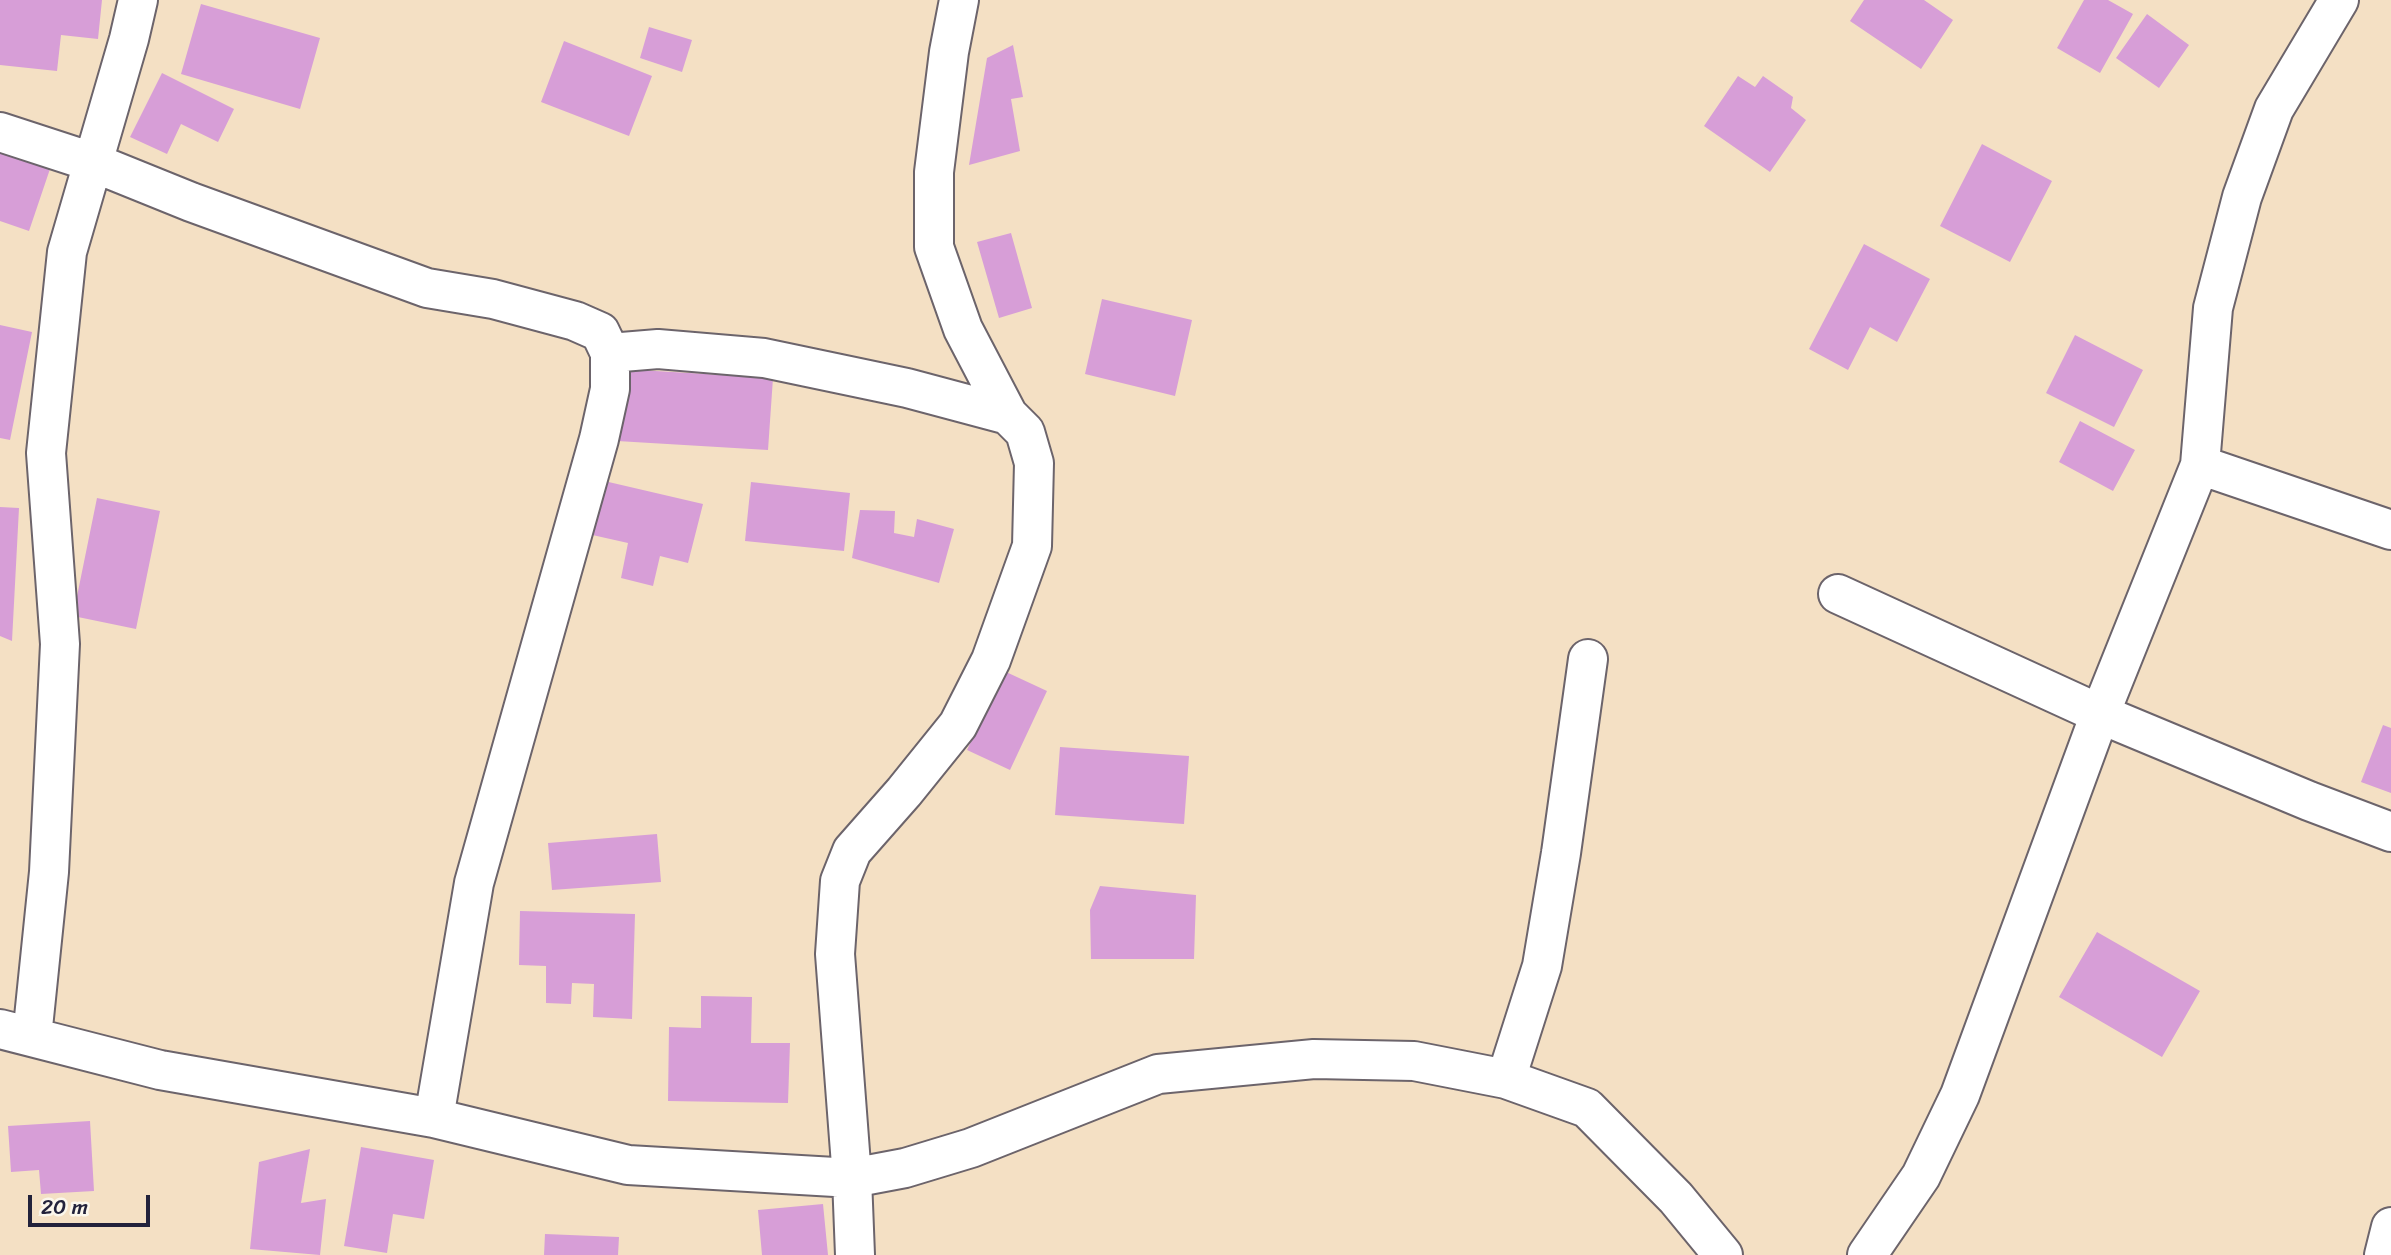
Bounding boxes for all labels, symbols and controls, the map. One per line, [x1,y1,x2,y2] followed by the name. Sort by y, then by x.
[32,1182,154,1226] scale bar
[41,1188,88,1226] text: 20 m

